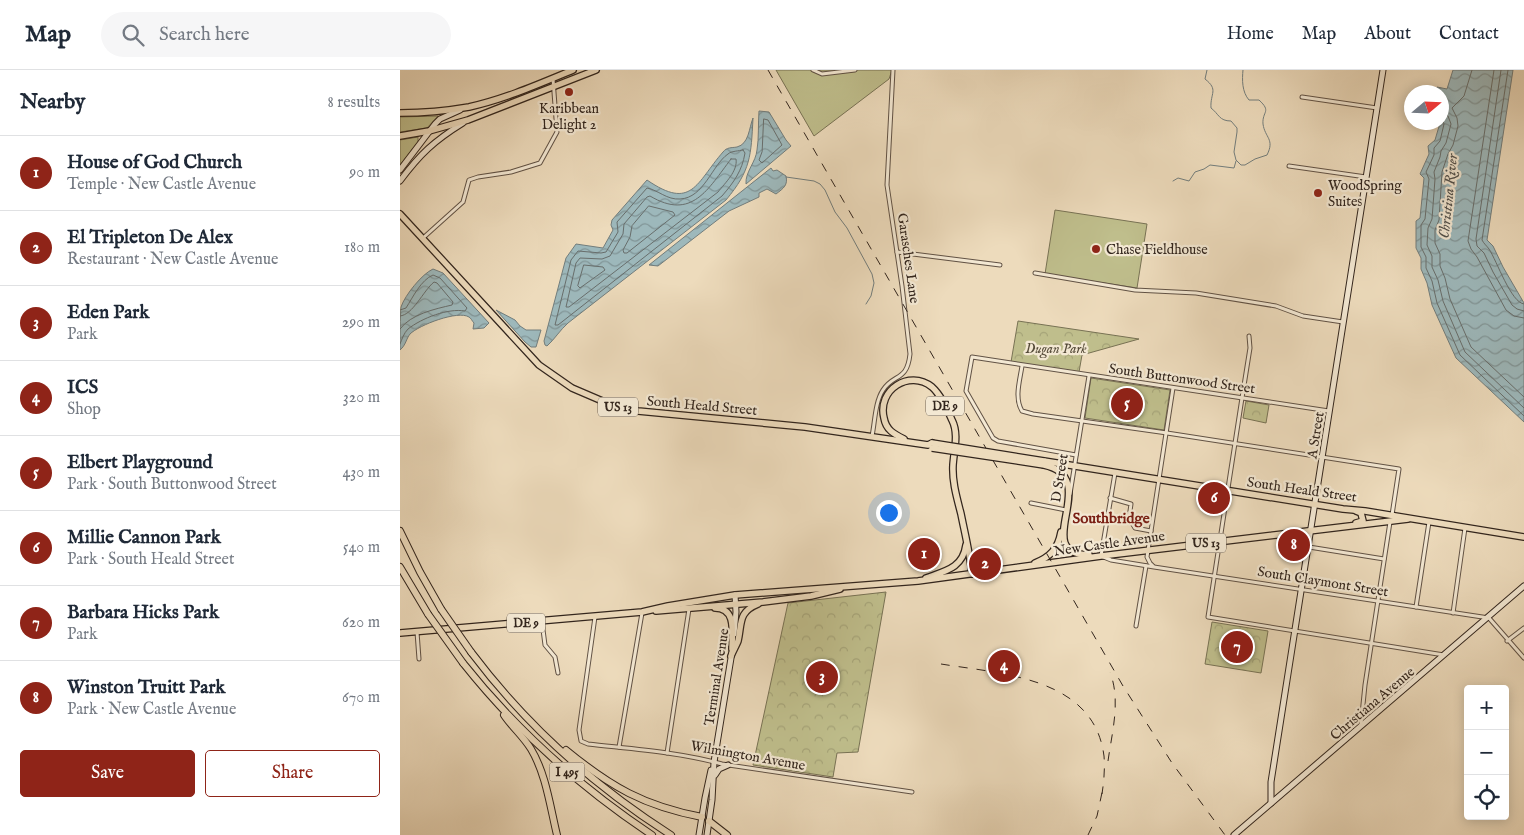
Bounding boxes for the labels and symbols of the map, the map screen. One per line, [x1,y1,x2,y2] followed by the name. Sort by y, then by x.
[1404,85,1449,130] north arrow
[563,86,575,98] marker: Karibbean Delight 2
[539,100,599,134] place label: Karibbean Delight 2
[1435,152,1462,239] water label: Christina River
[1328,177,1402,211] place label: WoodSpring Suites
[1312,187,1324,199] marker: WoodSpring Suites
[893,212,923,305] street label: Garasches Lane
[1106,241,1208,259] place label: Chase Fieldhouse
[1090,243,1102,255] marker: Chase Fieldhouse
[1025,340,1087,359] park label: Dugan Park
[1108,360,1256,398] street label: South Buttonwood Street
[1111,385,1143,423] pin: 5
[646,392,758,420] street label: South Heald Street
[926,396,964,416] road number: DE 9
[598,398,638,417] road number: US 13
[1303,410,1329,461] street label: A Street
[1047,452,1073,504] street label: D Street
[1246,473,1358,507] street label: South Heald Street
[1198,479,1230,517] pin: 6
[876,500,902,526] your location
[1072,509,1150,528] district label: Southbridge
[1278,526,1310,564] pin: 8
[1052,527,1167,561] street label: New Castle Avenue
[1186,533,1226,552] road number: US 13
[908,535,940,573] pin: 1
[969,545,1001,583] pin: 2
[1256,563,1390,601] street label: South Claymont Street
[507,614,545,632] road number: DE 9
[700,627,734,727] street label: Terminal Avenue
[1221,628,1253,666] pin: 7
[988,647,1020,685] pin: 4
[806,658,838,696] pin: 3
[1327,663,1419,744] street label: Christiana Avenue
[689,737,807,775] street label: Wilmington Avenue
[550,762,584,782] road number: I 495

